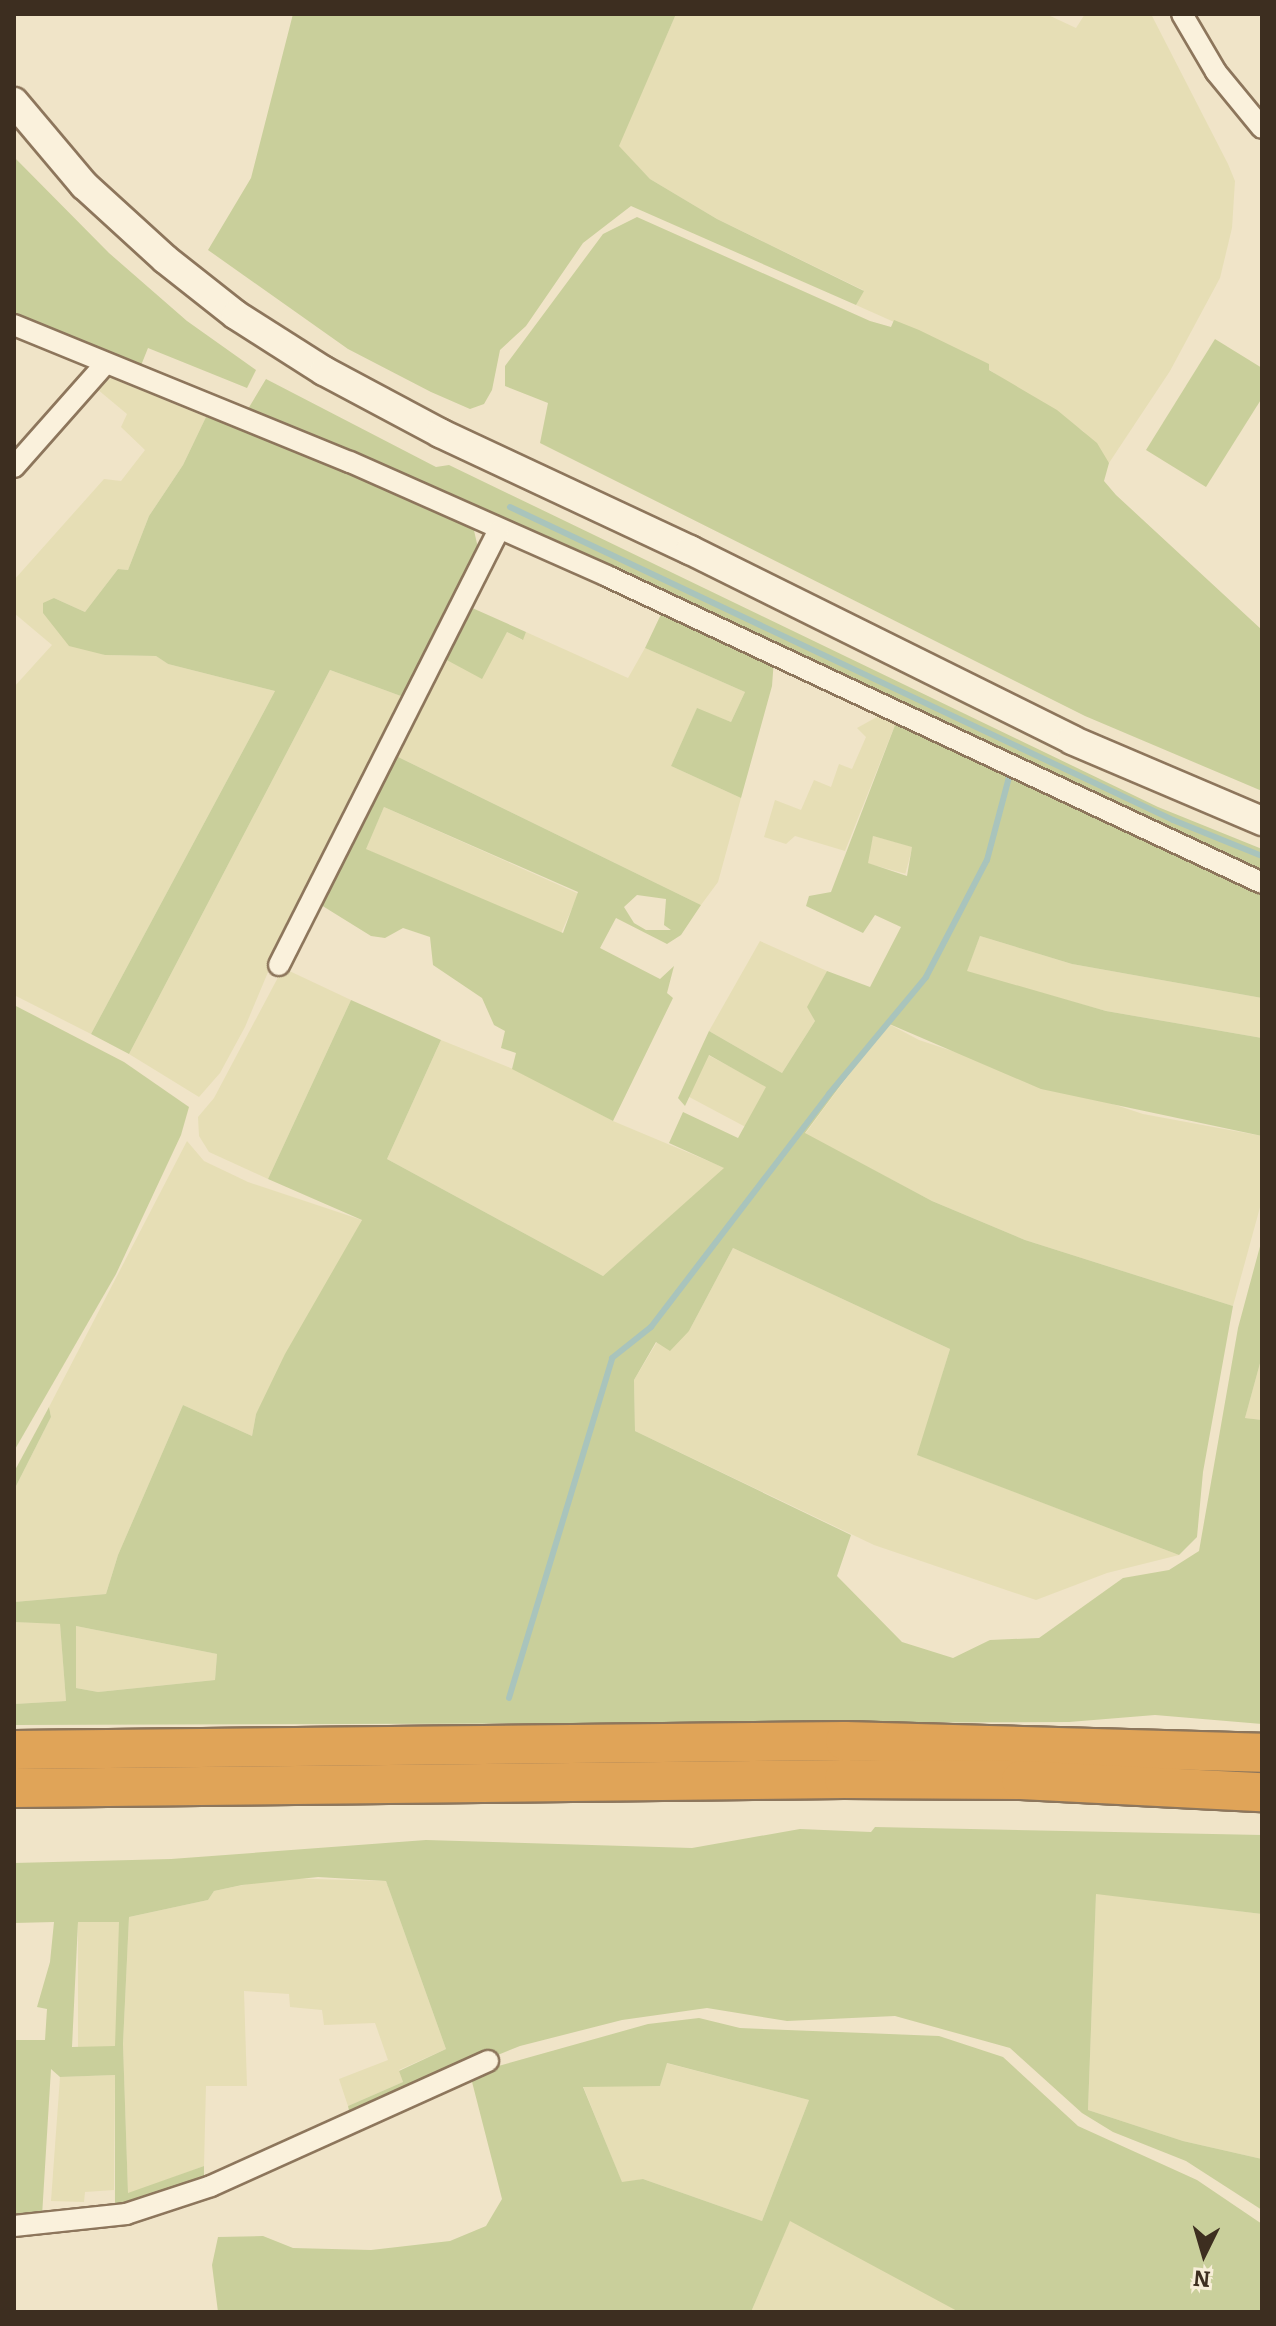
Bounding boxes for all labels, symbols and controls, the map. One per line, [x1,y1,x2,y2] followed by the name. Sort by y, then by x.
[1164,2214,1244,2294] north arrow
[1192,2264,1212,2293] text: N

